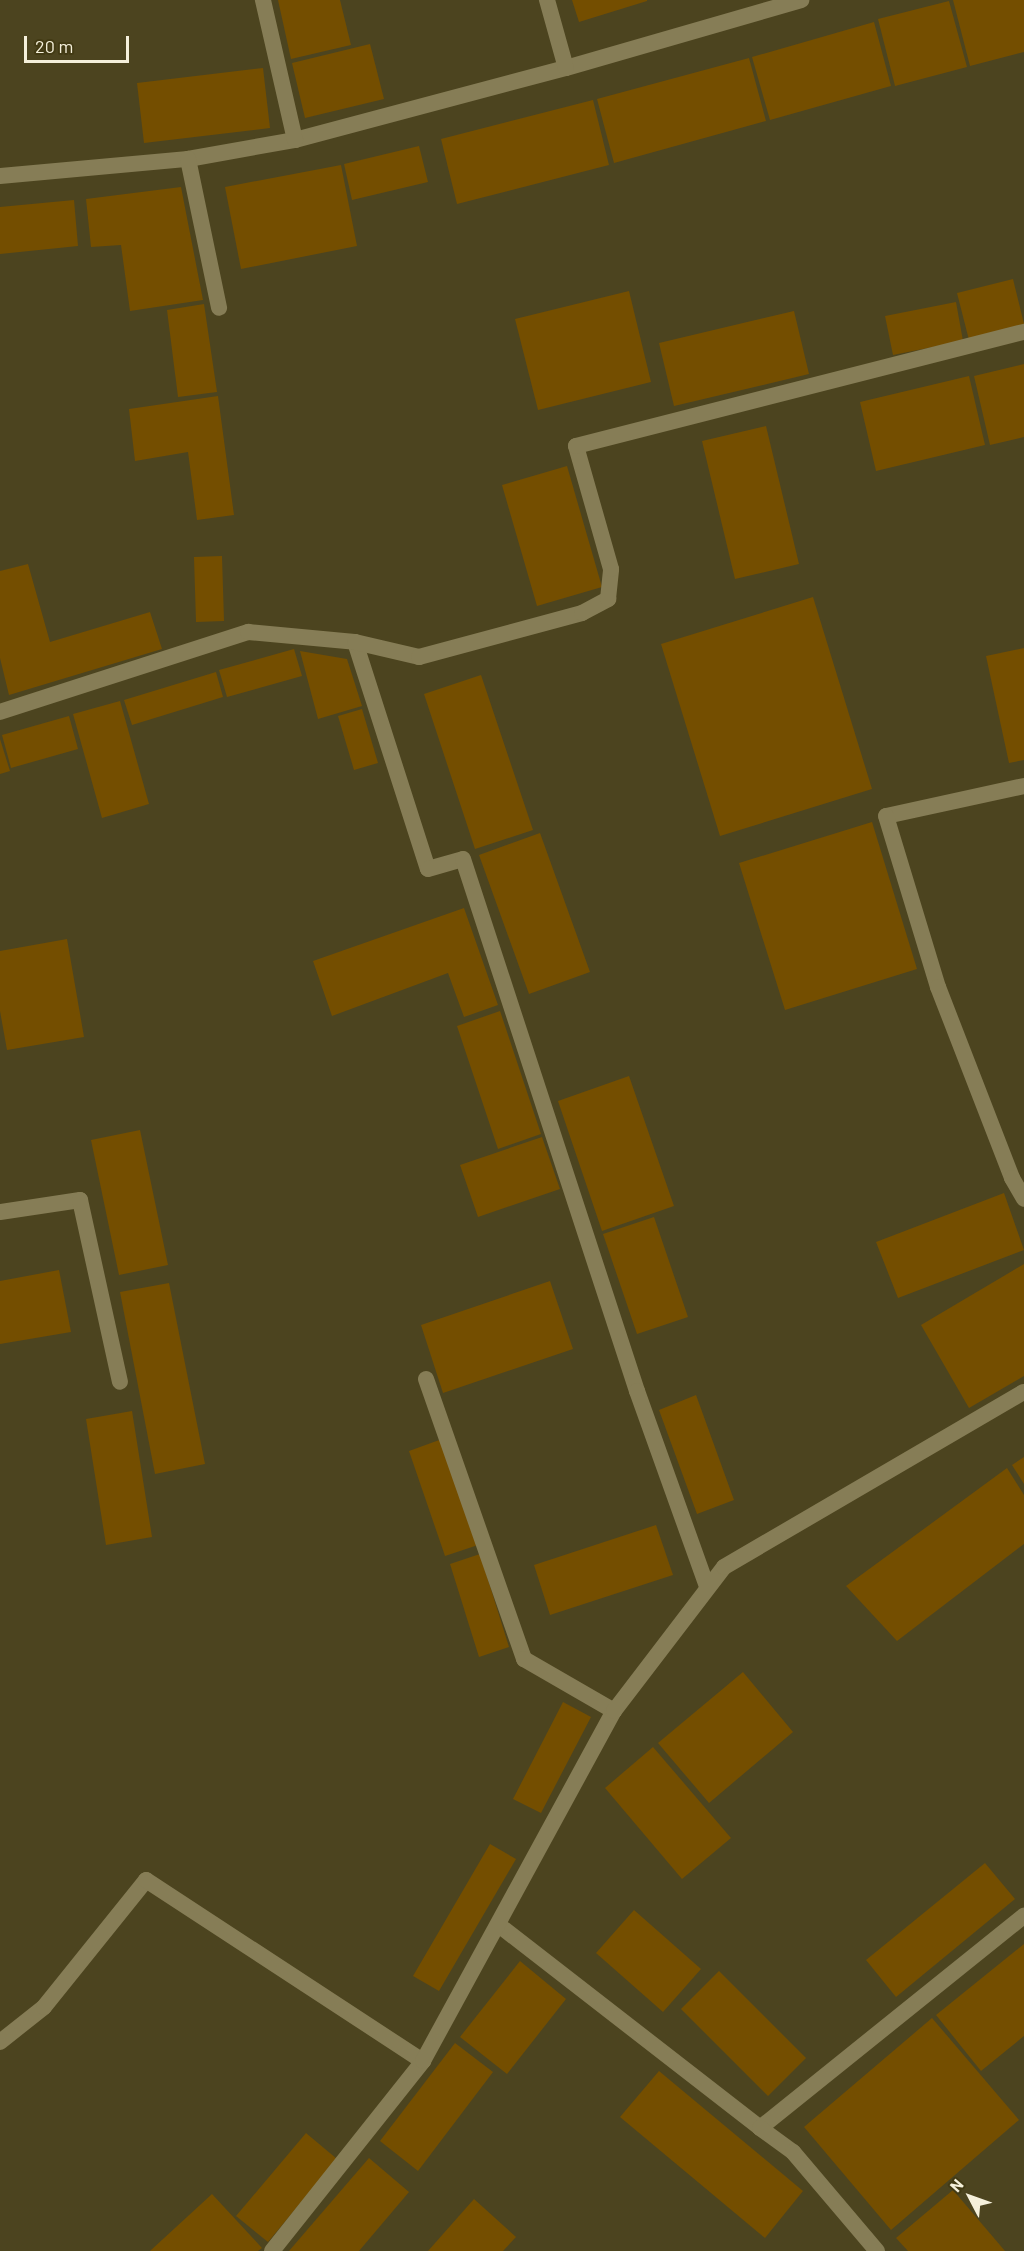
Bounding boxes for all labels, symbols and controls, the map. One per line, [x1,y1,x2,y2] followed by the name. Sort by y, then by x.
[27,24,132,62] scale bar
[35,35,73,57] text: 20 m
[940,2167,1000,2227] north arrow
[945,2175,967,2195] text: N

